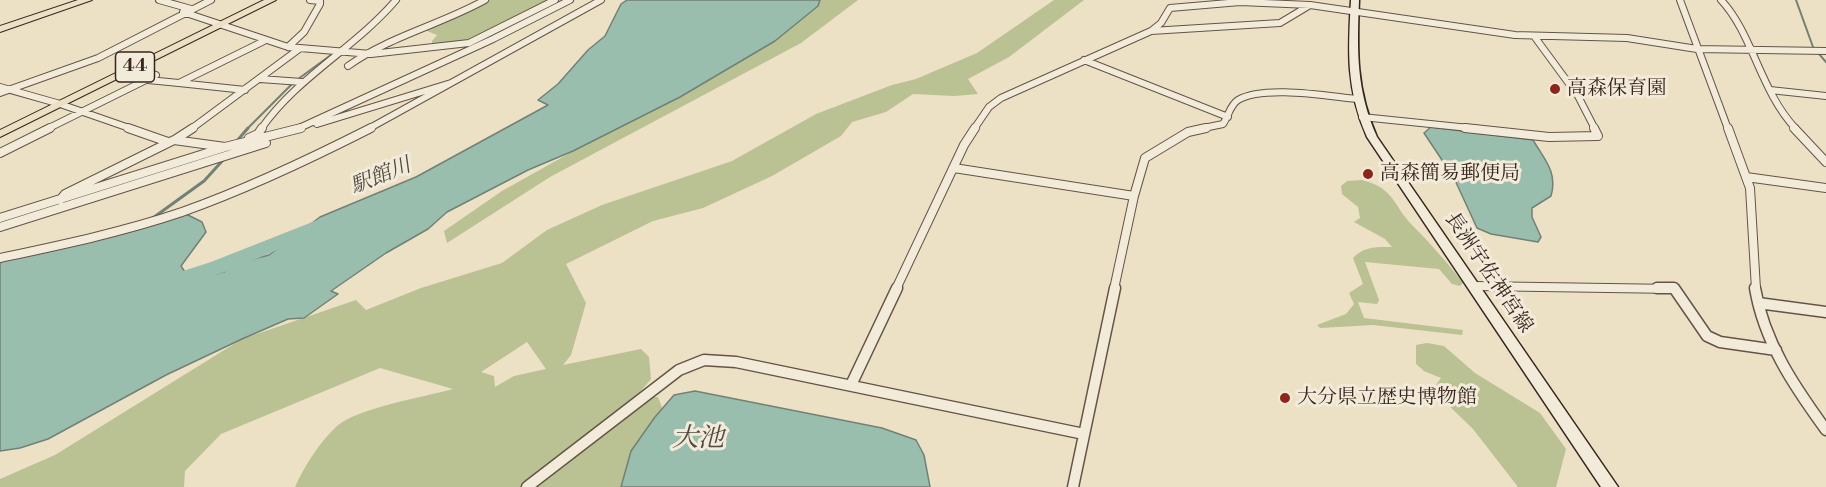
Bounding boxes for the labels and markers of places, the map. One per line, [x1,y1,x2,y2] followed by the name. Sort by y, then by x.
[1567,77,1667,101] place label: 高森保育園
[1548,82,1562,96] marker: 高森保育園
[1380,162,1520,186] place label: 高森簡易郵便局
[1361,167,1375,181] marker: 高森簡易郵便局
[1297,386,1477,410] place label: 大分県立歴史博物館
[1278,391,1292,405] marker: 大分県立歴史博物館

